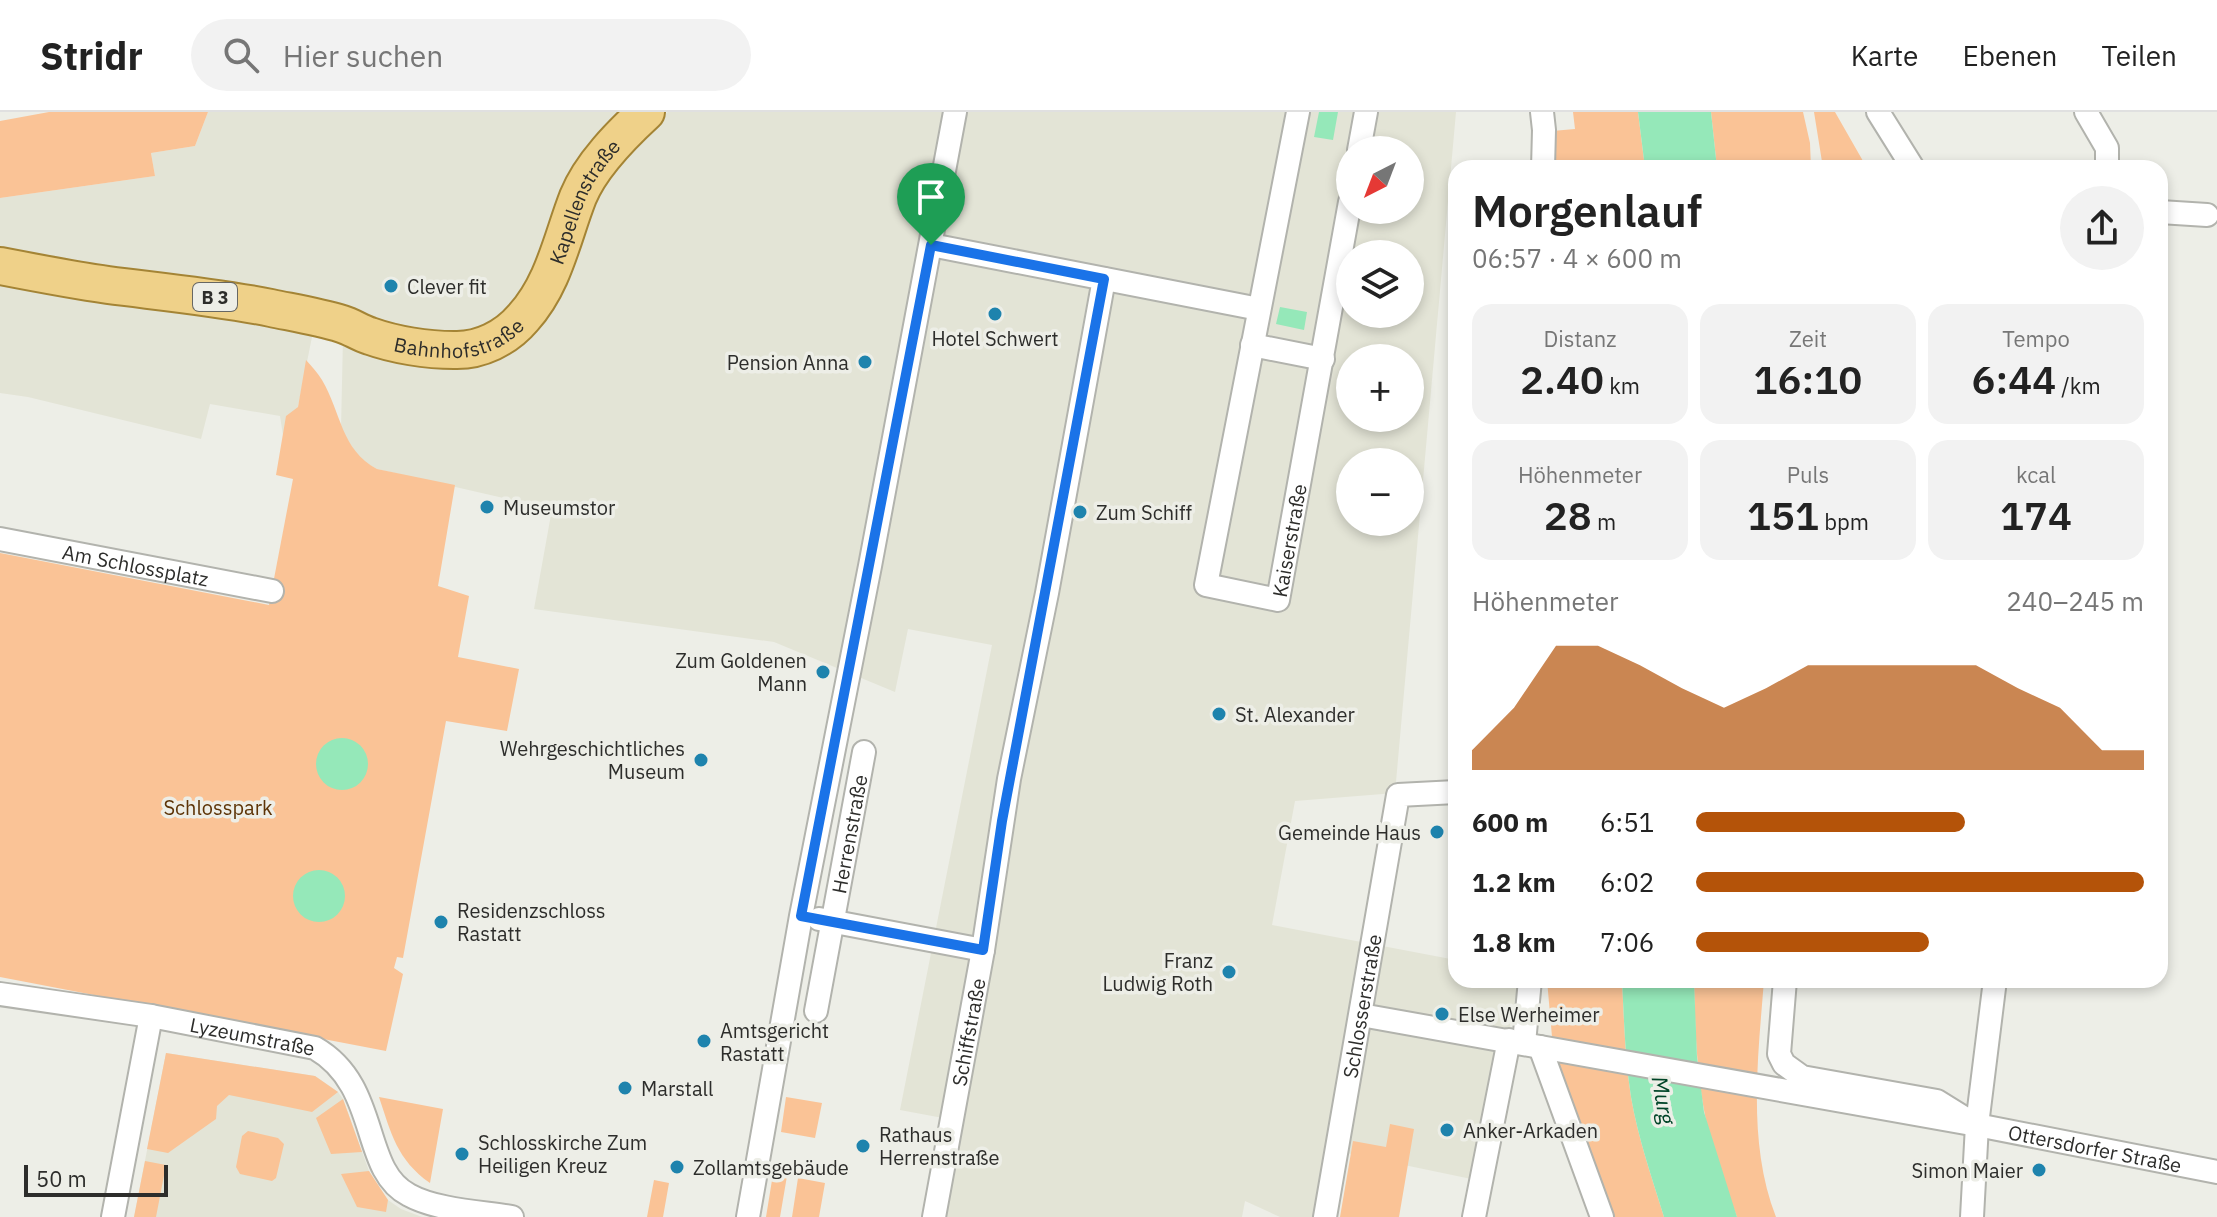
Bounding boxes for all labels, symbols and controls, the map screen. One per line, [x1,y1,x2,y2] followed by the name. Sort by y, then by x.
[191,19,751,91] search box
[40,31,143,80] text: Stridr
[219,33,263,77] icon: search
[283,36,443,75] text: Hier suchen
[1851,37,1918,74] text: Karte
[1962,37,2058,74] text: Ebenen
[2102,37,2177,74] text: Teilen
[542,133,626,268] street label: Kapellenstraße
[1336,136,1424,224] north arrow
[1336,136,1424,536] map controls
[897,163,965,245] pin
[909,175,953,219] icon: arrive
[1472,182,1702,239] text: Morgenlauf
[2060,186,2144,270] button: share
[1336,240,1424,328] button: layers
[1472,241,1682,275] text: 06:57 · 4 × 600 m
[407,273,487,300] place label: Clever fit
[382,277,400,295] marker: Clever fit
[193,283,237,311] road number: B 3
[986,305,1004,323] marker: Hotel Schwert
[392,312,529,364] street label: Bahnhofstraße
[1544,324,1617,353] text: Distanz
[1789,324,1827,353] text: Zeit
[2002,324,2070,353] text: Tempo
[931,325,1059,352] place label: Hotel Schwert
[1336,344,1424,432] button: +
[727,349,849,376] place label: Pension Anna
[856,353,874,371] marker: Pension Anna
[1520,353,1604,405] text: 2.40
[1754,353,1862,405] text: 16:10
[1971,353,2056,405] text: 6:44
[1604,371,1640,400] text: km
[2056,371,2101,400] text: /km
[1336,448,1424,536] button: −
[1518,460,1642,489] text: Höhenmeter
[1787,460,1829,489] text: Puls
[2016,460,2056,489] text: kcal
[1265,482,1312,599] street label: Kaiserstraße
[1544,489,1592,541] text: 28
[1747,489,1819,541] text: 151
[2000,489,2072,541] text: 174
[503,494,615,521] place label: Museumstor
[478,498,496,516] marker: Museumstor
[1096,499,1193,526] place label: Zum Schiff
[1071,503,1089,521] marker: Zum Schiff
[1592,507,1616,536] text: m
[1819,507,1869,536] text: bpm
[60,538,211,592] street label: Am Schlossplatz
[1472,584,1619,618] text: Höhenmeter
[2006,584,2144,618] text: 240–245 m
[675,647,807,697] place label: Zum Goldenen Mann
[814,663,832,681] marker: Zum Goldenen Mann
[1235,701,1355,728] place label: St. Alexander
[1210,705,1228,723] marker: St. Alexander
[500,735,685,785] place label: Wehrgeschichtliches Museum
[692,751,710,769] marker: Wehrgeschichtliches Museum
[825,772,873,896] street label: Herrenstraße
[163,794,273,821] park label: Schlosspark
[1472,805,1548,839] text: 600 m
[1600,805,1654,839] text: 6:51
[1278,819,1421,846] place label: Gemeinde Haus
[1428,823,1446,841] marker: Gemeinde Haus
[1472,865,1556,899] text: 1.2 km
[1600,865,1654,899] text: 6:02
[457,897,606,947] place label: Residenzschloss Rastatt
[432,913,450,931] marker: Residenzschloss Rastatt
[1472,925,1556,959] text: 1.8 km
[1600,925,1654,959] text: 7:06
[1336,932,1387,1080] street label: Schlosserstraße
[1103,947,1213,997] place label: Franz Ludwig Roth
[1220,963,1238,981] marker: Franz Ludwig Roth
[945,976,991,1088] street label: Schiffstraße
[1458,1001,1600,1028] place label: Else Werheimer
[1433,1005,1451,1023] marker: Else Werheimer
[188,1010,317,1061] street label: Lyzeumstraße
[720,1017,829,1067] place label: Amtsgericht Rastatt
[695,1032,713,1050] marker: Amtsgericht Rastatt
[1646,1074,1683,1127] water label: Murg
[641,1075,713,1102] place label: Marstall
[616,1079,634,1097] marker: Marstall
[1463,1117,1598,1144] place label: Anker-Arkaden
[2006,1118,2184,1178] street label: Ottersdorfer Straße
[879,1121,999,1171] place label: Rathaus Herrenstraße
[1438,1121,1456,1139] marker: Anker-Arkaden
[478,1129,647,1179] place label: Schlosskirche Zum Heiligen Kreuz
[854,1137,872,1155] marker: Rathaus Herrenstraße
[453,1145,471,1163] marker: Schlosskirche Zum Heiligen Kreuz
[693,1154,849,1181] place label: Zollamtsgebäude
[1911,1157,2023,1184] place label: Simon Maier
[668,1158,686,1176] marker: Zollamtsgebäude
[24,1161,168,1197] scale bar
[2030,1161,2048,1179] marker: Simon Maier
[36,1164,87,1193] text: 50 m

